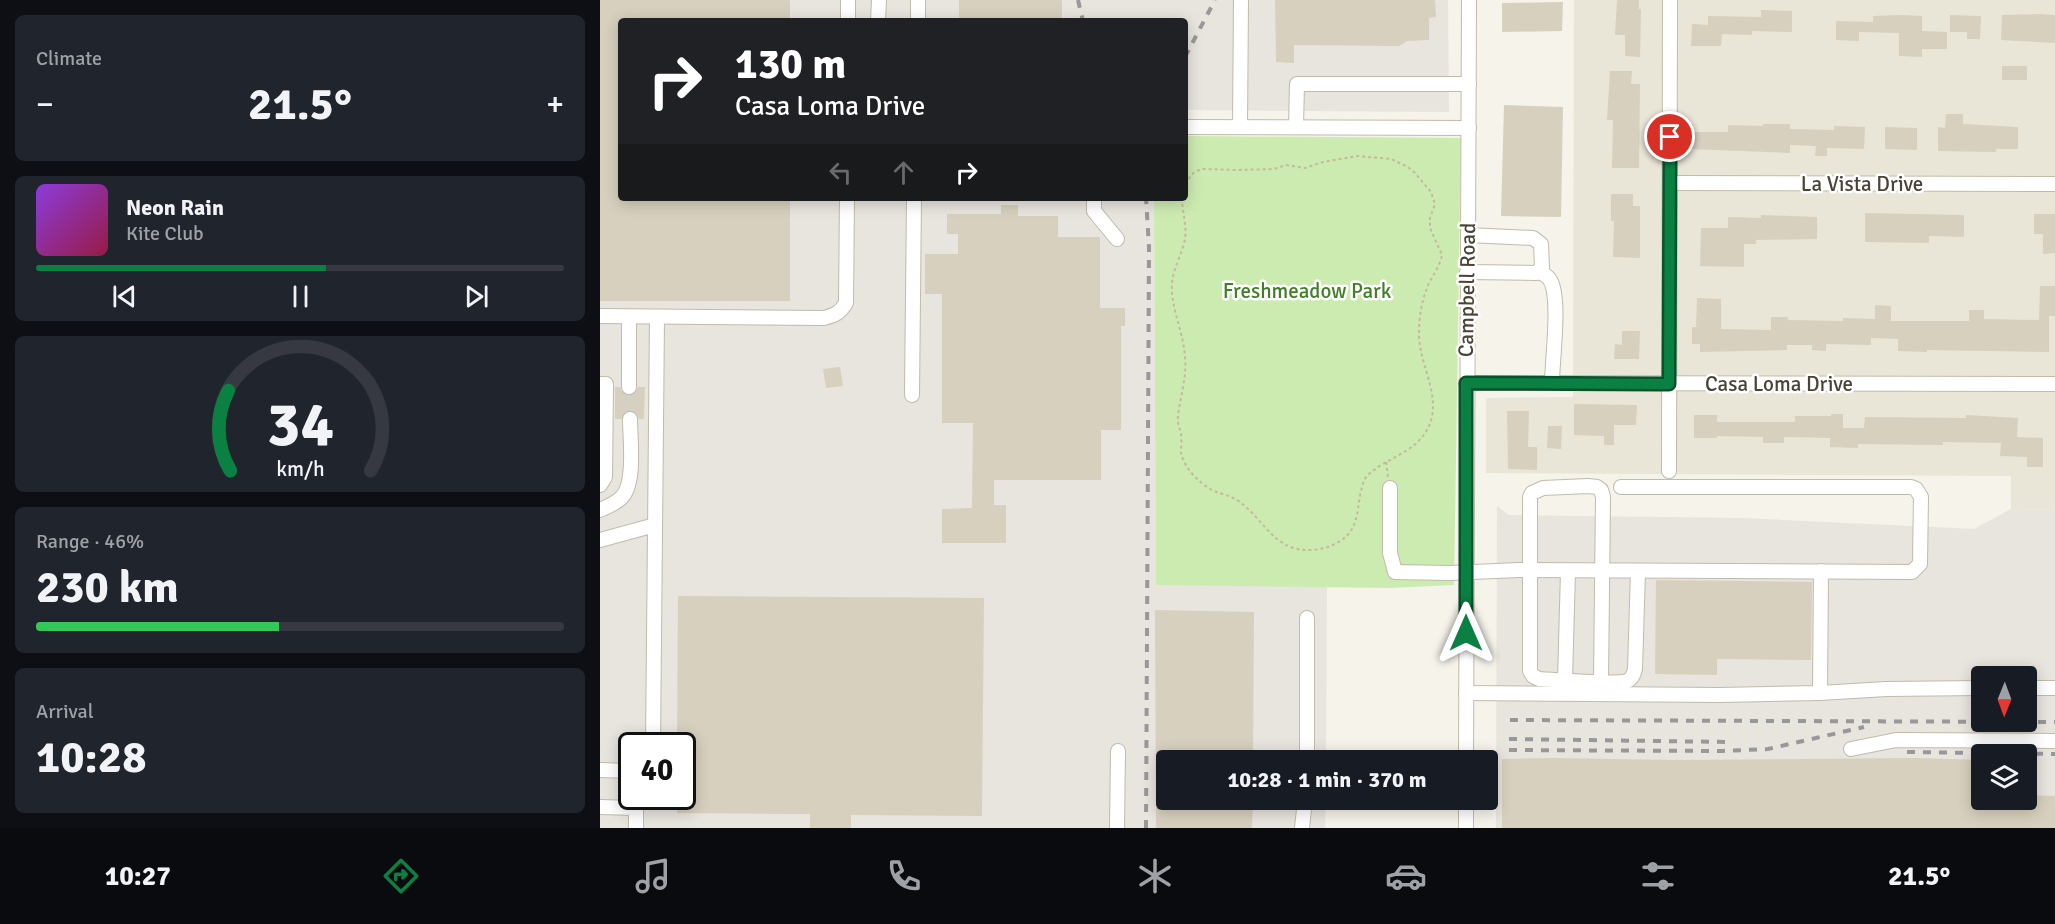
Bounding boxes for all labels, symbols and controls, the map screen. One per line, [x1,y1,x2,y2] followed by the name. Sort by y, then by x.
[735,39,846,90] text: 130 m
[636,42,714,120] icon: right
[36,46,102,71] text: Climate
[248,77,352,132] text: 21.5°
[36,84,54,125] text: −
[546,84,564,125] text: +
[735,90,925,123] text: Casa Loma Drive
[1644,111,1695,162] pin
[1653,120,1686,153] icon: arrive
[824,156,857,189] icon: left
[887,156,920,189] icon: ahead
[950,156,983,189] icon: right
[1801,171,1923,197] street label: La Vista Drive
[126,194,224,221] text: Neon Rain
[126,221,204,246] text: Kite Club
[1453,223,1481,357] street label: Campbell Road
[1223,278,1392,304] park label: Freshmeadow Park
[108,280,141,313] icon: previous
[284,280,317,313] icon: pause
[460,280,493,313] icon: next
[1705,371,1853,397] street label: Casa Loma Drive
[266,386,334,463] text: 34
[276,456,324,482] text: km/h
[36,529,144,554] text: Range · 46%
[36,560,179,615] text: 230 km
[1434,601,1498,665] position arrow
[1971,666,2037,732] north arrow
[1971,666,2037,810] map controls
[36,699,94,724] text: Arrival
[36,730,146,785] text: 10:28
[618,732,696,810] speed limit sign: 40
[1971,744,2037,810] button: layers
[1227,766,1427,793] text: 10:28 · 1 min · 370 m
[380,855,422,897] icon: directions
[632,855,674,897] icon: music
[883,855,925,897] icon: phone
[1134,855,1176,897] icon: climate
[1385,855,1427,897] icon: car
[1637,855,1679,897] icon: filters
[105,860,171,893] text: 10:27
[1888,860,1950,893] text: 21.5°

